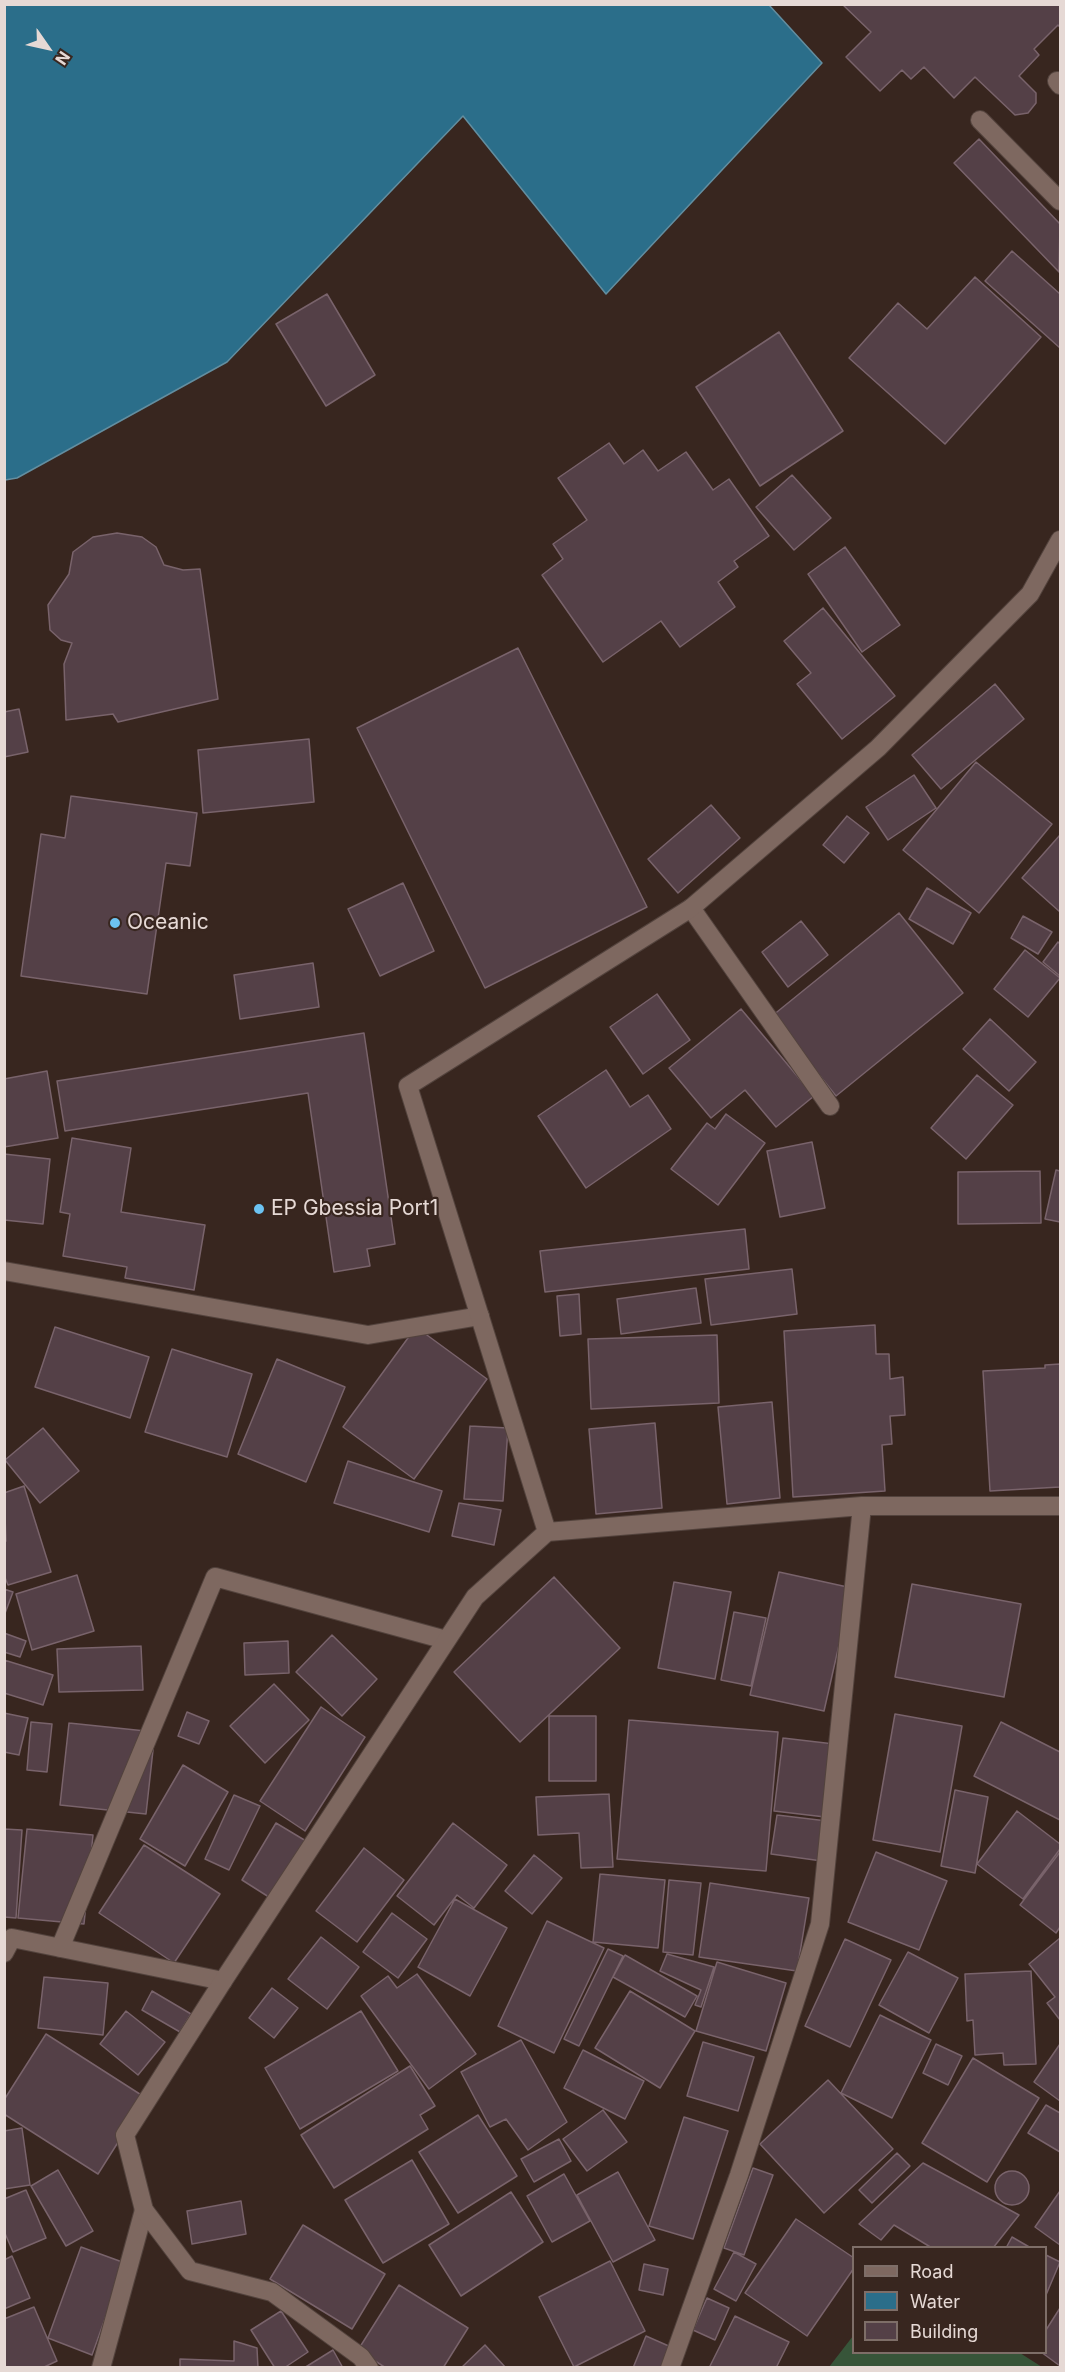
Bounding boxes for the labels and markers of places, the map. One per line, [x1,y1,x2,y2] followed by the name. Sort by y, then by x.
[127,910,209,936] place label: Oceanic
[108,916,122,930] marker: Oceanic
[271,1196,438,1222] place label: EP Gbessia Port1
[252,1202,266,1216] marker: EP Gbessia Port1

